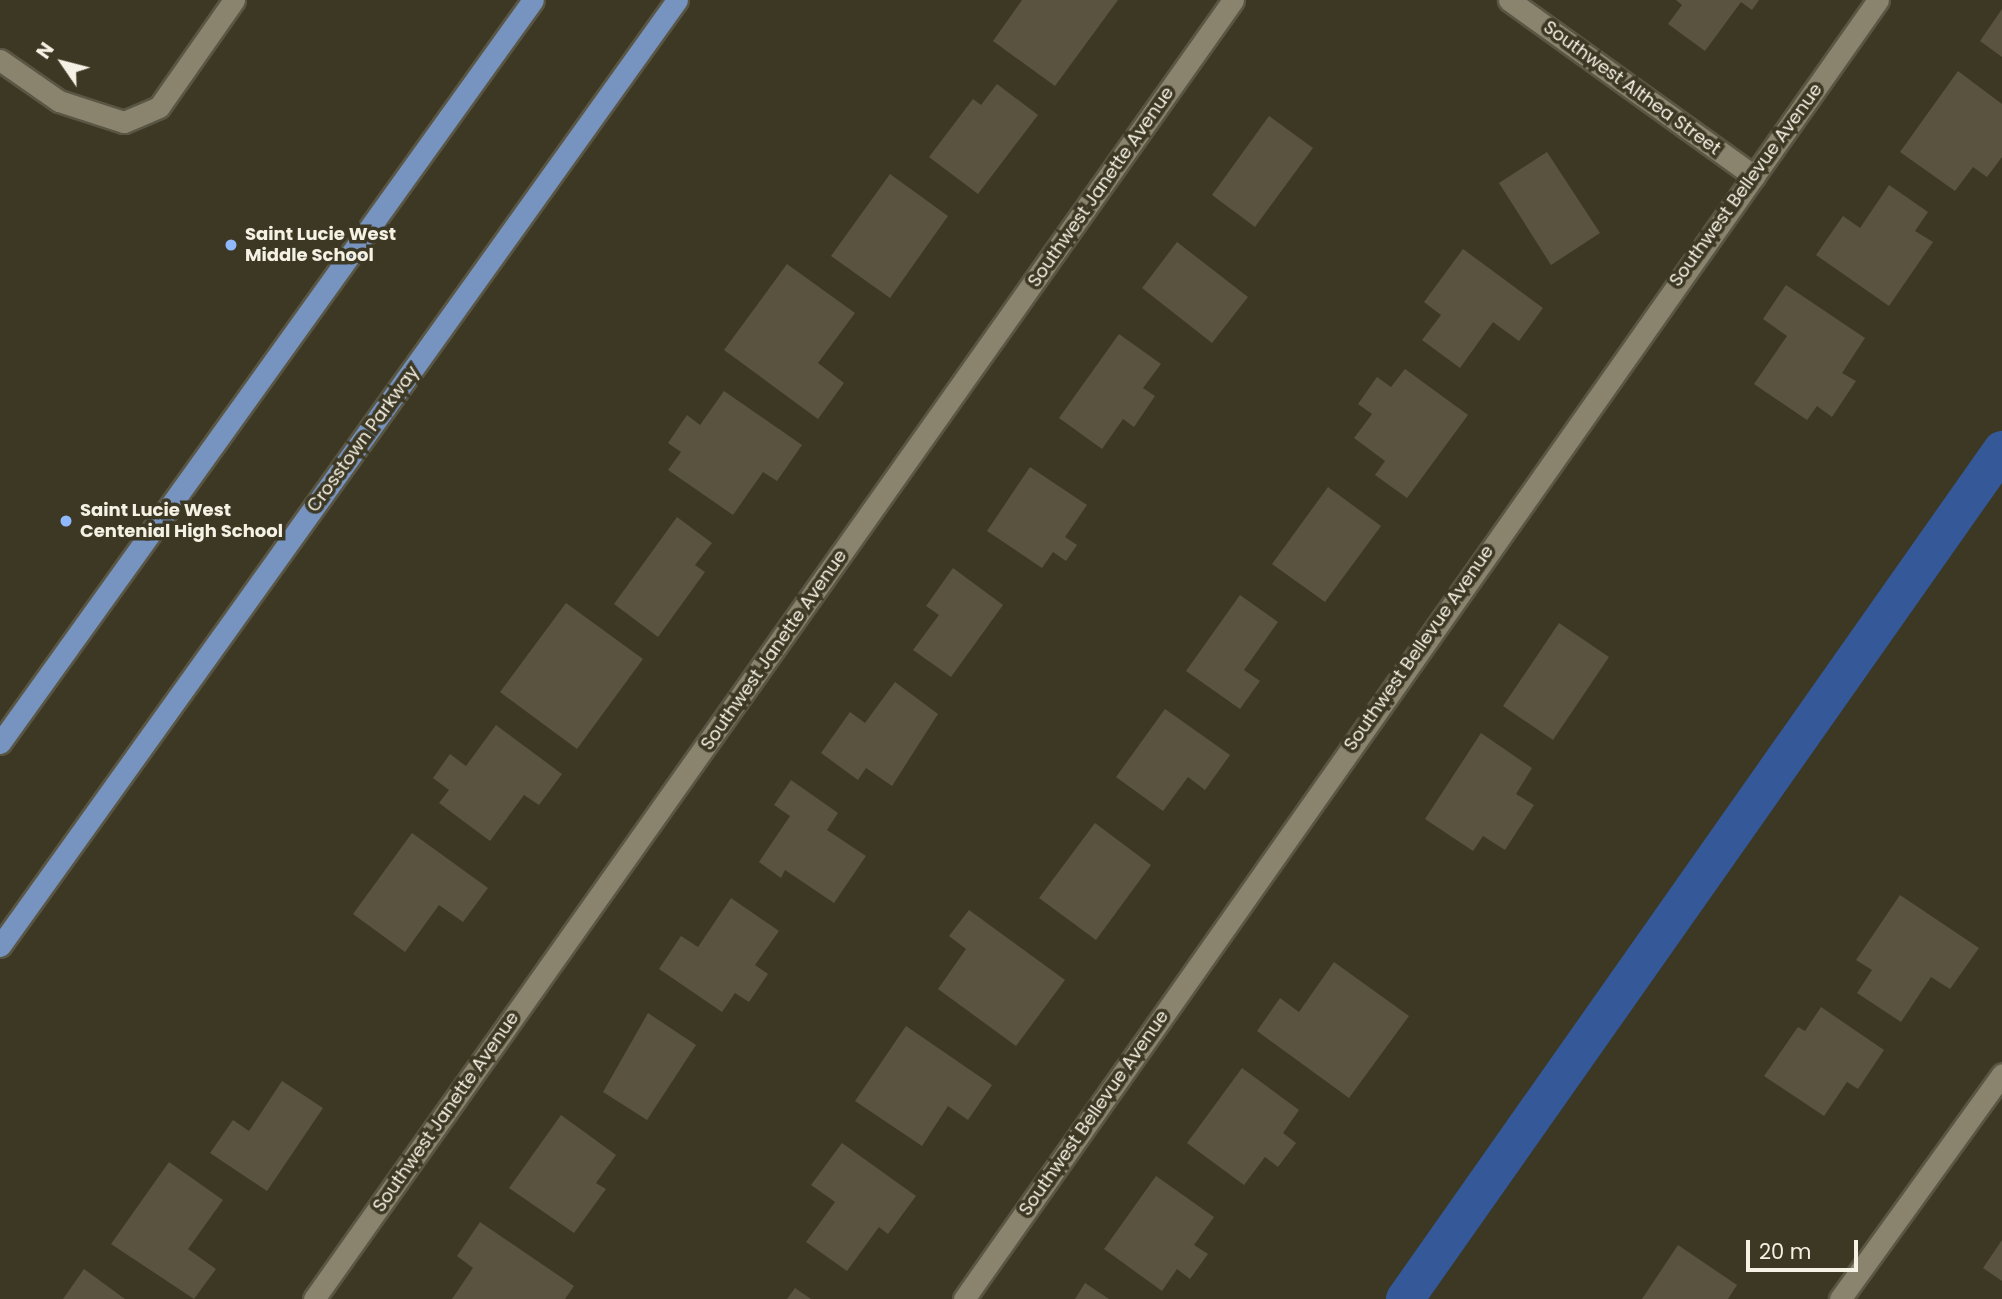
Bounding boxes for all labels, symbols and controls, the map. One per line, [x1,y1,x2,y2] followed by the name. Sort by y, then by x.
[1539,16,1725,160] street label: Southwest Althea Street
[28,28,98,98] north arrow
[30,37,61,64] text: N
[1665,79,1827,291] street label: Southwest Bellevue Avenue
[1023,83,1179,291] street label: Southwest Janette Avenue
[245,224,396,266] place label: Saint Lucie West Middle School
[223,237,239,253] marker: Saint Lucie West Middle School
[303,362,423,516] street label: Crosstown Parkway
[80,500,283,542] place label: Saint Lucie West Centenial High School
[58,513,74,529] marker: Saint Lucie West Centenial High School
[1340,541,1498,755] street label: Southwest Bellevue Avenue
[696,546,852,754] street label: Southwest Janette Avenue
[1015,1006,1173,1220] street label: Southwest Bellevue Avenue
[368,1008,524,1216] street label: Southwest Janette Avenue
[1750,1226,1862,1270] scale bar
[1759,1237,1812,1266] text: 20 m

